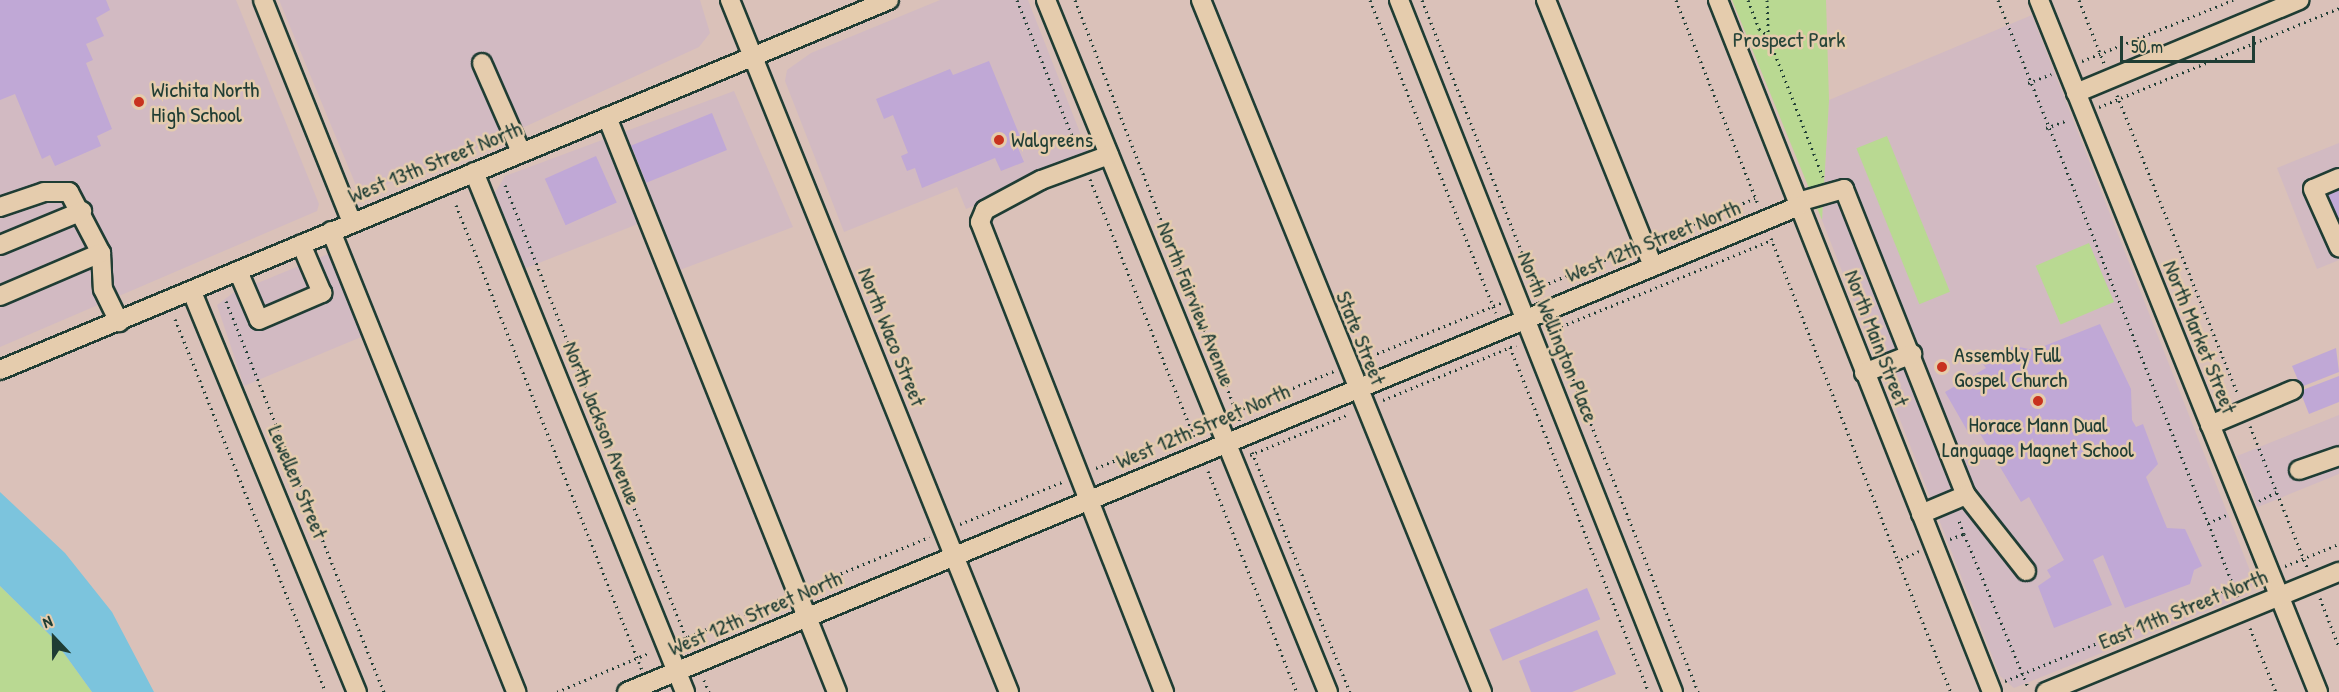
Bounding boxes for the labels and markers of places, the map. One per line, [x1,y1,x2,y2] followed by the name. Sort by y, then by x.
[151,76,259,128] place label: Wichita North High School
[132,95,146,109] marker: Wichita North High School
[1011,127,1093,153] place label: Walgreens
[992,133,1006,147] marker: Walgreens
[1954,341,2067,392] place label: Assembly Full Gospel Church
[1935,360,1949,374] marker: Assembly Full Gospel Church
[2031,394,2045,408] marker: Horace Mann Dual Language Magnet School
[1942,411,2134,463] place label: Horace Mann Dual Language Magnet School

